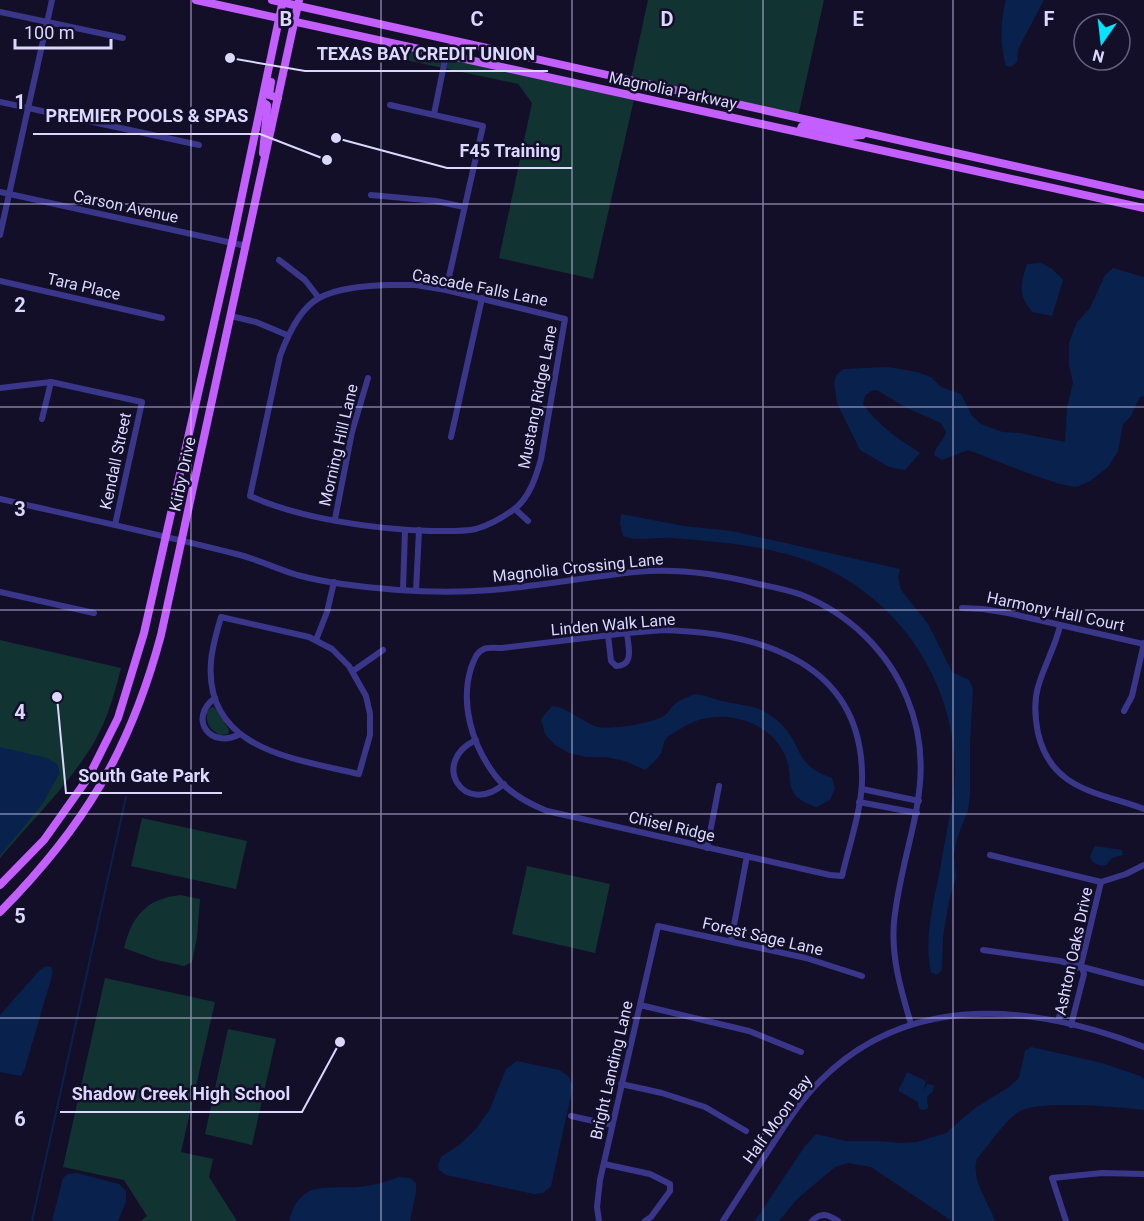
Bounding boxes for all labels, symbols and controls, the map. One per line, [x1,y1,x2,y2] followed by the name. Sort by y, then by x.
[280,7,292,31] text: B
[470,7,484,31] text: C
[661,7,674,31] text: D
[852,7,864,31] text: E
[1044,7,1055,31] text: F
[15,12,111,50] scale bar
[1072,12,1132,72] north arrow
[24,22,75,43] text: 100 m
[305,35,548,71] callout: TEXAS BAY CREDIT UNION
[317,43,535,64] text: TEXAS BAY CREDIT UNION
[1091,45,1106,67] text: N
[607,68,739,113] street label: Magnolia Parkway
[14,90,26,114] text: 1
[33,98,260,134] callout: PREMIER POOLS & SPAS
[46,105,248,126] text: PREMIER POOLS & SPAS
[447,132,572,168] callout: F45 Training
[459,140,561,161] text: F45 Training
[72,186,180,227] street label: Carson Avenue
[410,265,549,310] street label: Cascade Falls Lane
[45,269,122,304] street label: Tara Place
[14,293,26,317] text: 2
[514,324,561,470] street label: Mustang Ridge Lane
[315,382,362,508] street label: Morning Hill Lane
[96,411,135,511] street label: Kendall Street
[165,435,200,513] street label: Kirby Drive
[14,497,26,521] text: 3
[492,549,664,586] street label: Magnolia Crossing Lane
[985,588,1127,635] street label: Harmony Hall Court
[550,610,676,639] street label: Linden Walk Lane
[14,700,26,724] text: 4
[66,757,222,793] callout: South Gate Park
[78,765,210,786] text: South Gate Park
[627,807,717,846] street label: Chisel Ridge
[1051,885,1096,1017] street label: Ashton Oaks Drive
[14,904,26,928] text: 5
[701,913,825,960] street label: Forest Sage Lane
[586,999,637,1141] street label: Bright Landing Lane
[739,1071,816,1167] street label: Half Moon Bay
[60,1076,302,1112] callout: Shadow Creek High School
[72,1083,290,1104] text: Shadow Creek High School
[14,1107,26,1131] text: 6

